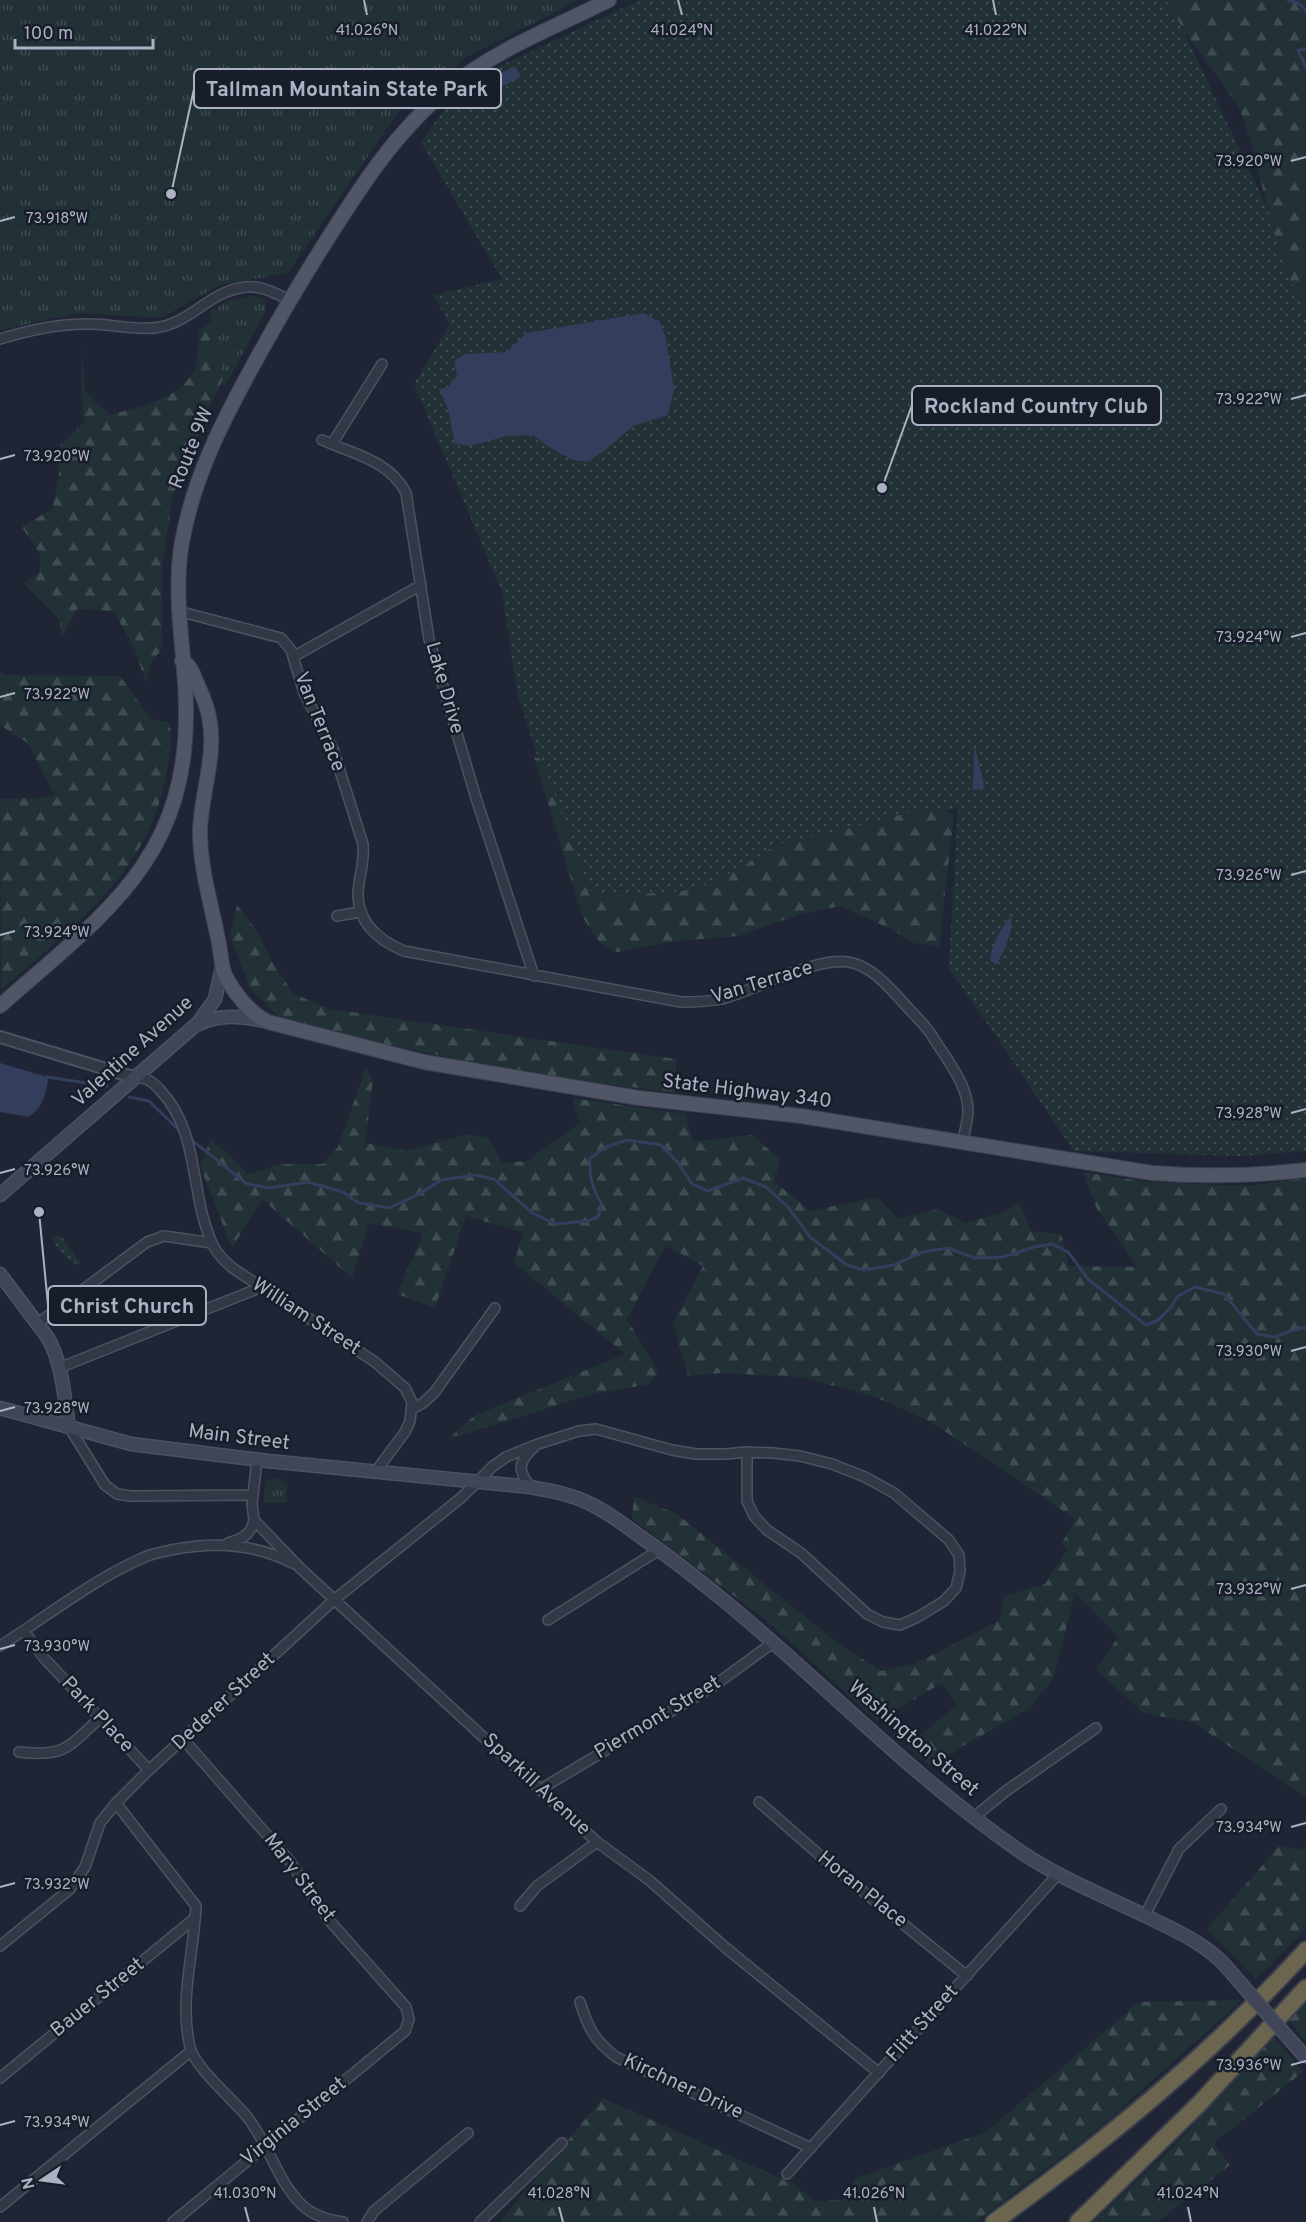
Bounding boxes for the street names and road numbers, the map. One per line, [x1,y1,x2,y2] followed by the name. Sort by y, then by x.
[164,403,220,493] street label: Route 9W
[418,639,470,737] street label: Lake Drive
[287,668,351,776] street label: Van Terrace
[708,955,816,1011] street label: Van Terrace
[67,991,199,1113] street label: Valentine Avenue
[661,1069,833,1115] street label: State Highway 340
[247,1272,365,1362] street label: William Street
[187,1419,291,1457] street label: Main Street
[167,1647,281,1757] street label: Dederer Street
[590,1670,726,1766] street label: Piermont Street
[55,1671,139,1759] street label: Park Place
[842,1675,984,1803] street label: Washington Street
[476,1728,596,1842] street label: Sparkill Avenue
[257,1828,341,1928] street label: Mary Street
[812,1846,912,1934] street label: Horan Place
[46,1952,150,2044] street label: Bauer Street
[881,1980,965,2068] street label: Flitt Street
[619,2048,747,2126] street label: Kirchner Drive
[236,2072,352,2172] street label: Virginia Street

